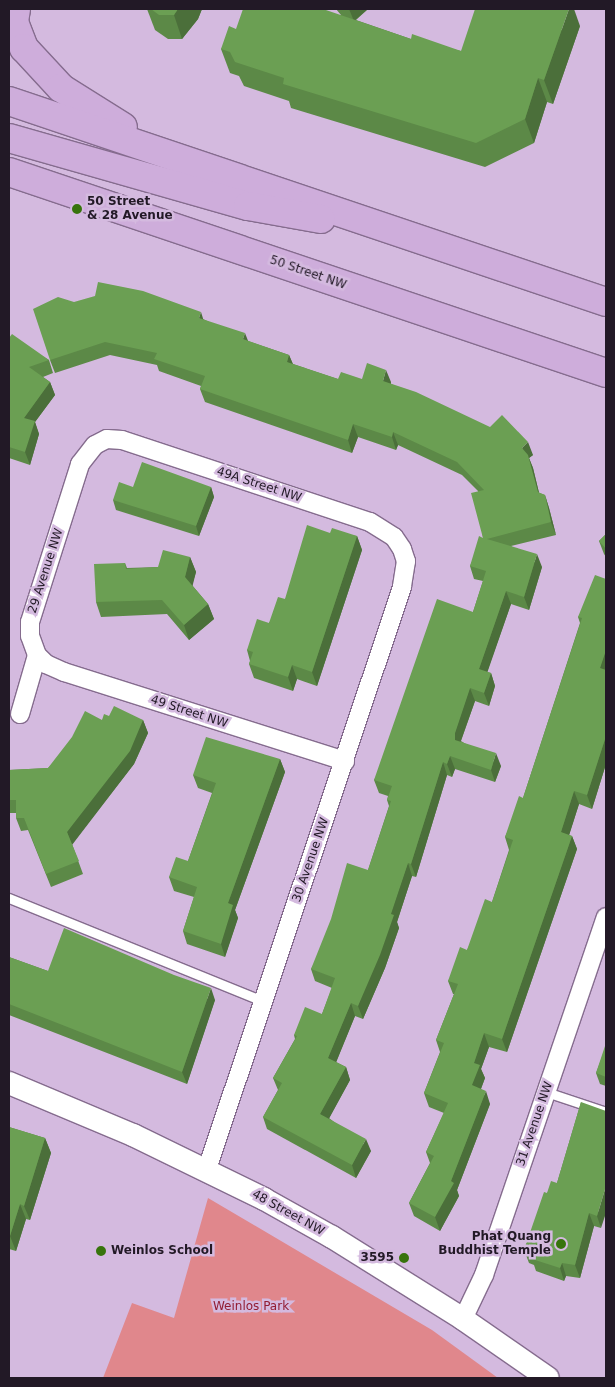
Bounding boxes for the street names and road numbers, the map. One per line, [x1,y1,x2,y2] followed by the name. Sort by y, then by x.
[268,253,348,293] street label: 50 Street NW
[215,464,303,506] street label: 49A Street NW
[26,527,66,615] street label: 29 Avenue NW
[149,693,229,731] street label: 49 Street NW
[290,816,332,904] street label: 30 Avenue NW
[514,1080,556,1168] street label: 31 Avenue NW
[249,1187,327,1239] street label: 48 Street NW

